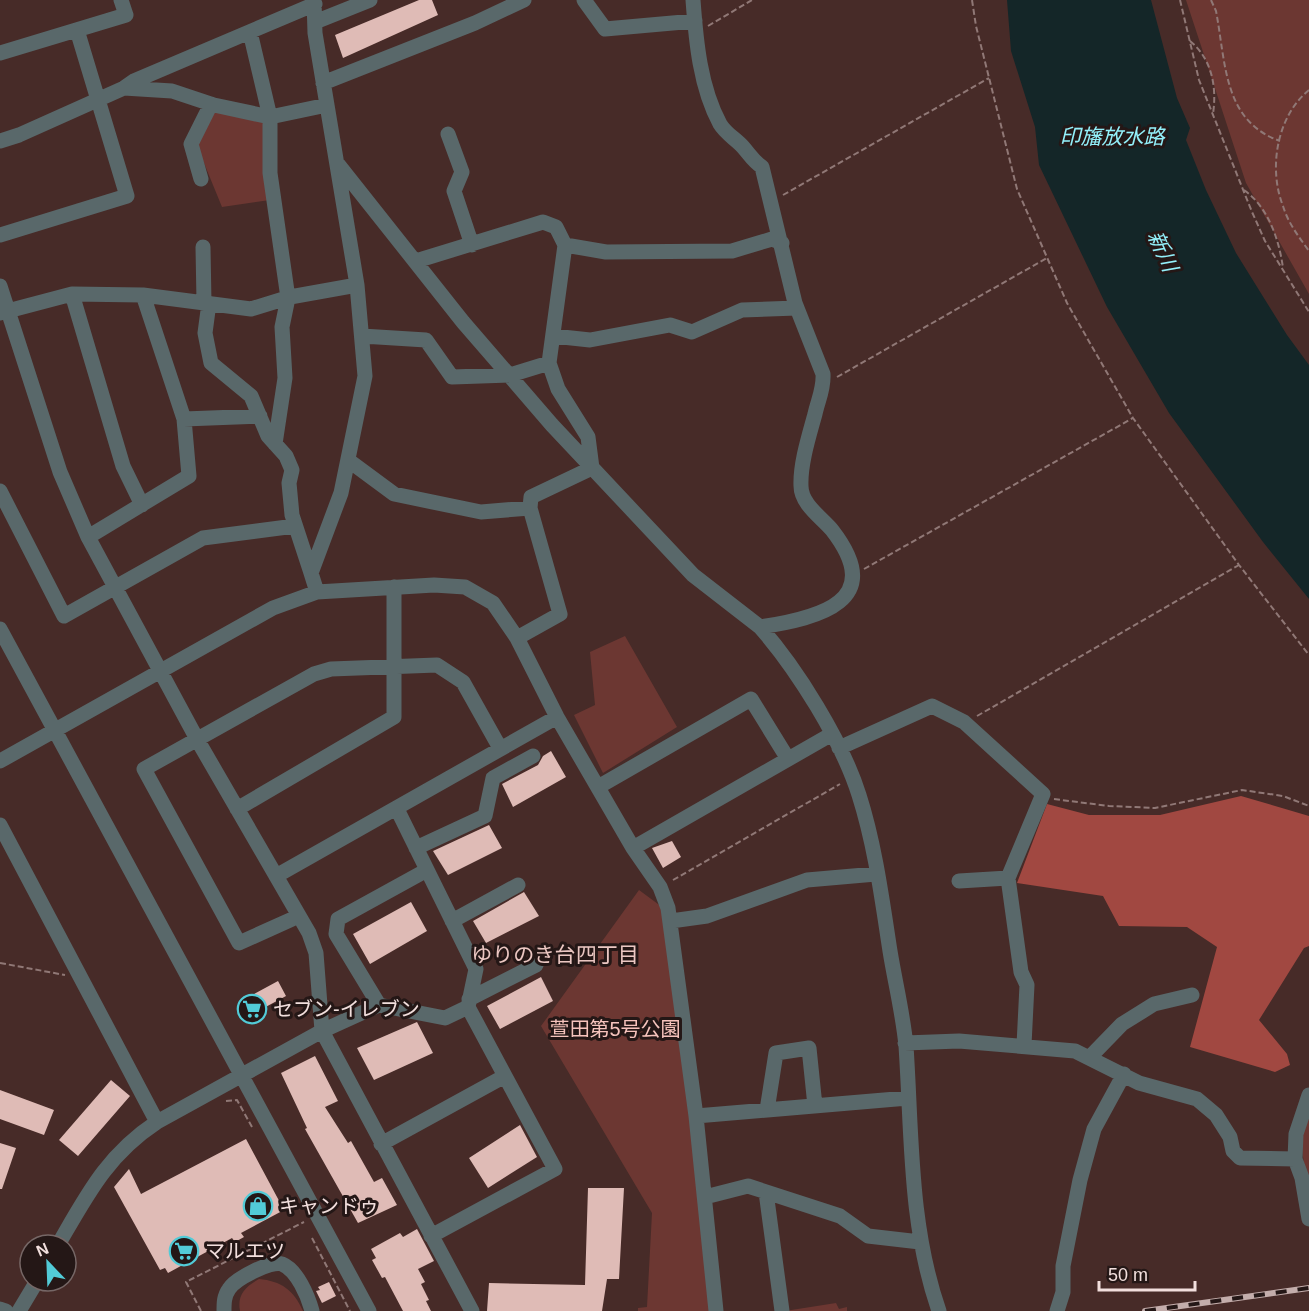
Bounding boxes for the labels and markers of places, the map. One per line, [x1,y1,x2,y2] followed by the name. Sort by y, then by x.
[236,993,268,1025] supermarket icon: セブン-イレブン
[273,998,420,1020] place label: セブン-イレブン
[242,1190,274,1222] shop icon: キャンドゥ
[279,1195,379,1217] place label: キャンドゥ
[168,1235,200,1267] supermarket icon: マルエツ
[205,1240,285,1262] place label: マルエツ

